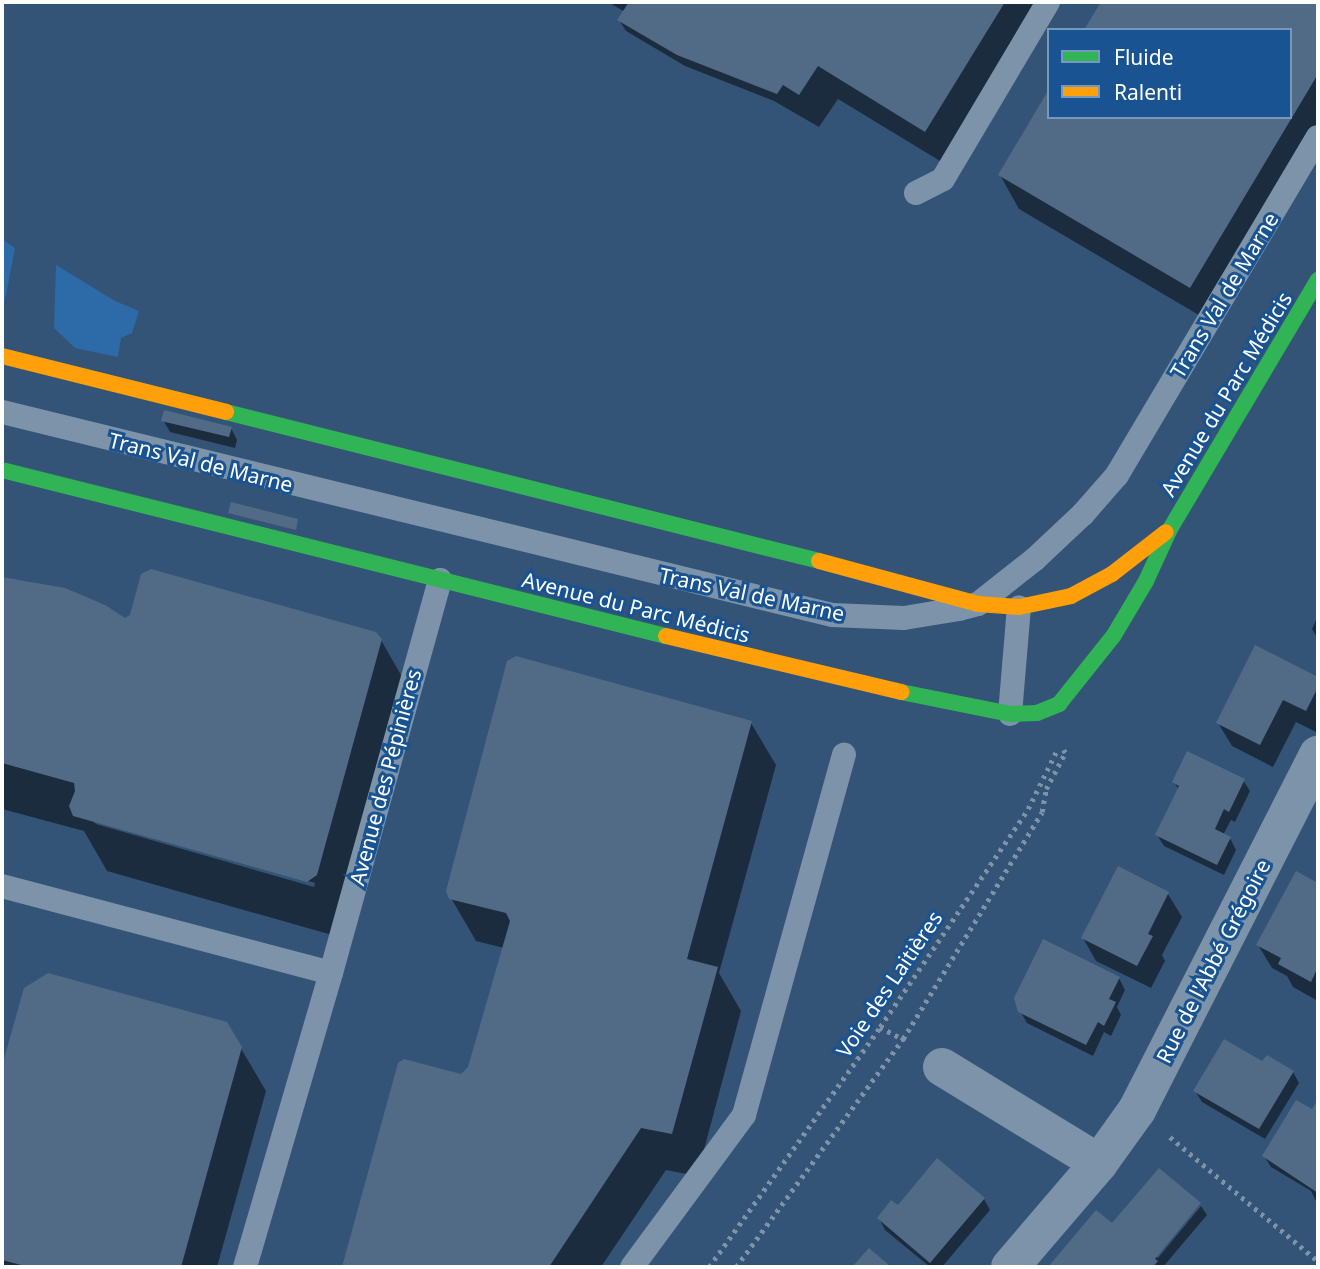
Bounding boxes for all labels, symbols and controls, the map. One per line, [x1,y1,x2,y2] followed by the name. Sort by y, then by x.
[1047,28,1292,119] legend
[1114,43,1173,71] text: Fluide
[1114,78,1182,106] text: Ralenti
[1165,208,1283,382] street label: Trans Val de Marne
[1155,287,1297,501] street label: Avenue du Parc Médicis
[106,427,296,497] street label: Trans Val de Marne
[657,562,847,626] street label: Trans Val de Marne
[520,567,752,647] street label: Avenue du Parc Médicis
[344,666,426,888] street label: Avenue des Pépinières
[1151,855,1275,1067] street label: Rue de l'Abbé Grégoire
[831,906,947,1062] street label: Voie des Laitières

